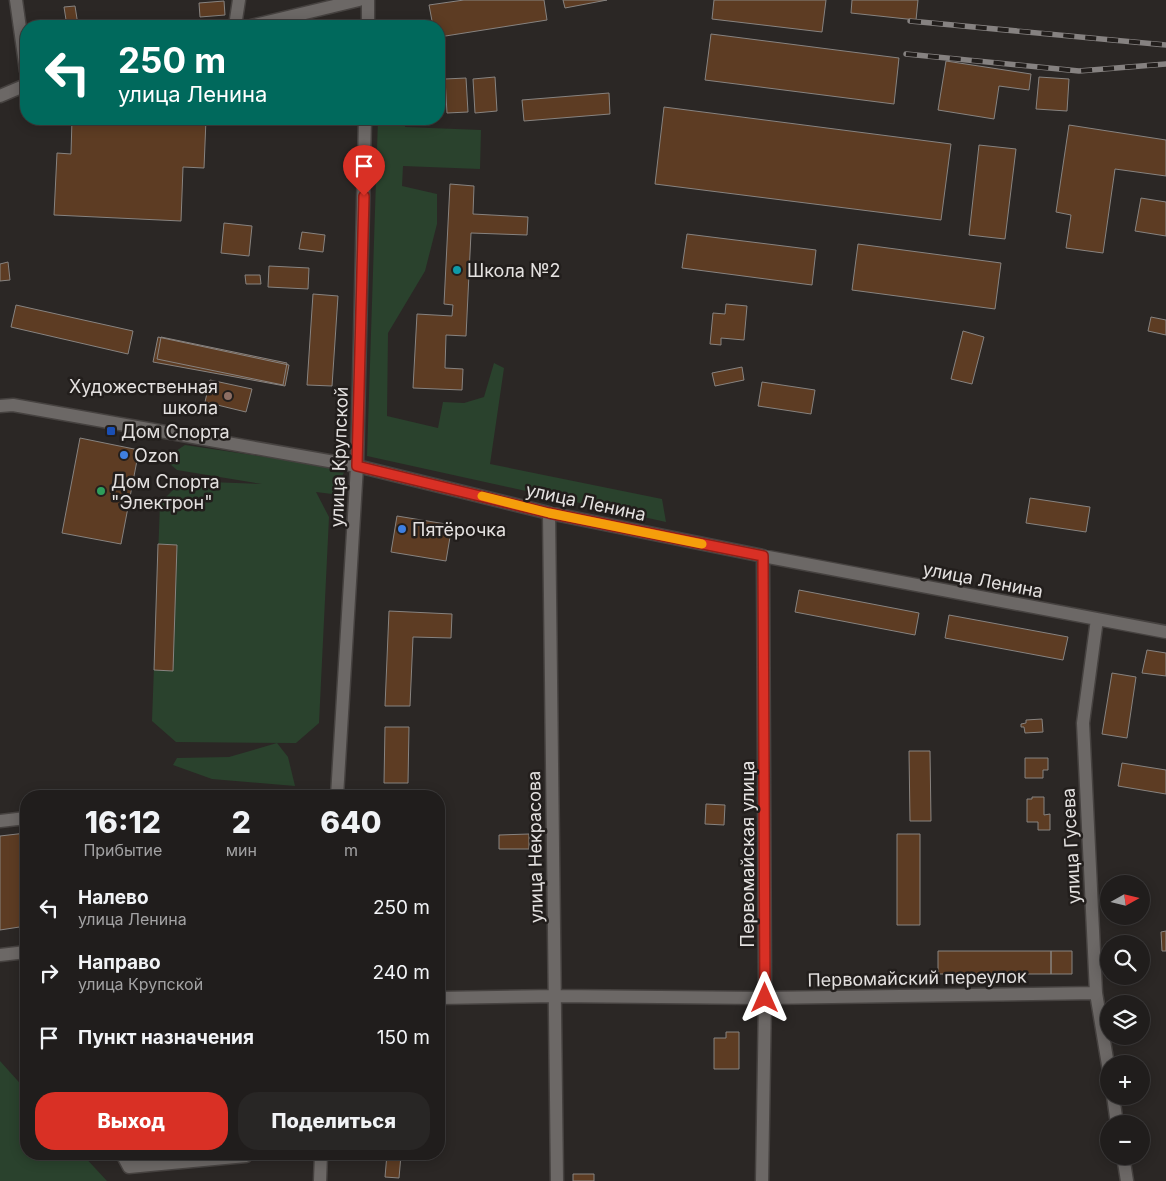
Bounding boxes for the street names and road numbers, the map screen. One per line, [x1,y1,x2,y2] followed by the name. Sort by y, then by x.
[326,386,352,528] street label: улица Крупской
[524,479,648,525] street label: улица Ленина
[921,558,1045,602] street label: улица Ленина
[737,761,758,947] street label: Первомайская улица
[523,771,547,923] street label: улица Некрасова
[1057,787,1085,905] street label: улица Гусева
[807,966,1027,990] street label: Первомайский переулок

